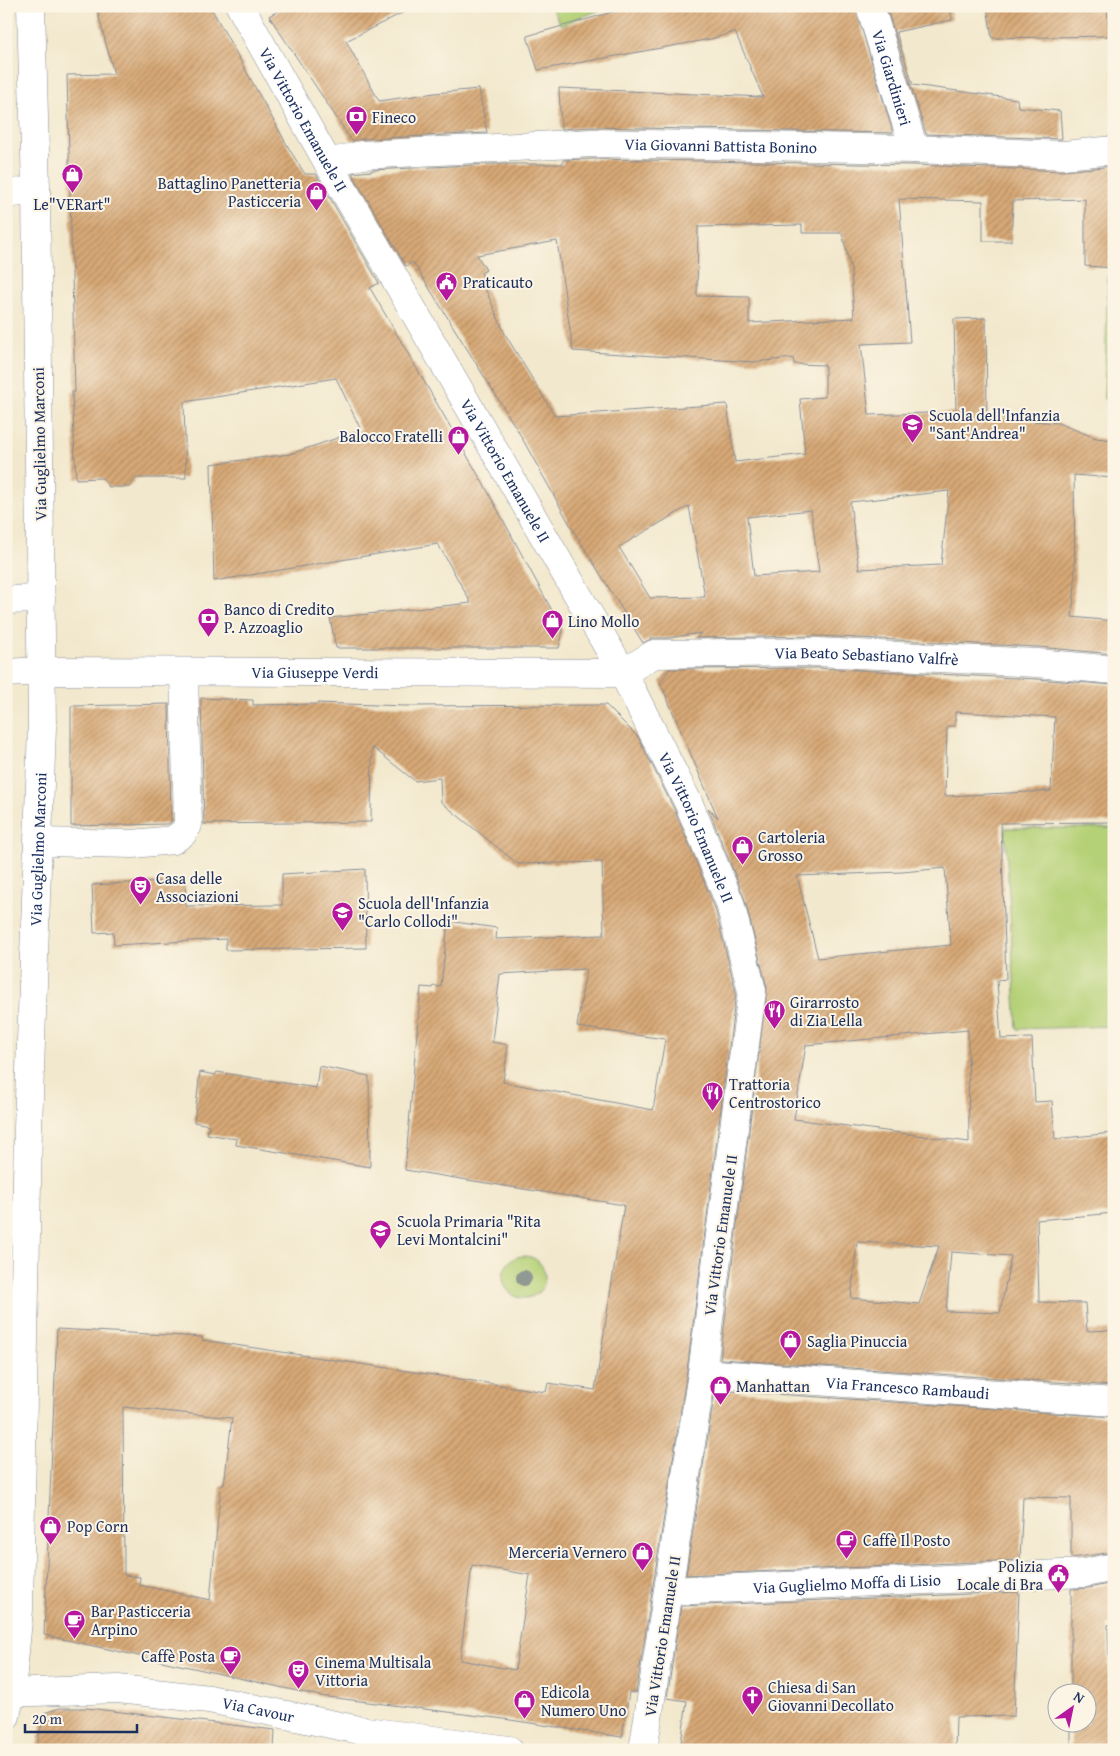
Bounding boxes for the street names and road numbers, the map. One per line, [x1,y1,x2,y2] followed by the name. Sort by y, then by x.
[866,27,918,129] street label: Via Giardinieri
[253,43,354,196] street label: Via Vittorio Emanuele II
[624,132,817,159] street label: Via Giovanni Battista Bonino
[26,366,52,521] street label: Via Guglielmo Marconi
[455,394,557,547] street label: Via Vittorio Emanuele II
[774,640,959,671] street label: Via Beato Sebastiano Valfrè
[251,660,379,684] street label: Via Giuseppe Verdi
[653,748,740,906] street label: Via Vittorio Emanuele II
[23,771,52,926] street label: Via Guglielmo Marconi
[697,1153,743,1317] street label: Via Vittorio Emanuele II
[825,1370,991,1405] street label: Via Francesco Rambaudi
[637,1554,687,1718] street label: Via Vittorio Emanuele II
[752,1567,942,1599] street label: Via Guglielmo Moffa di Lisio
[220,1690,297,1728] street label: Via Cavour

